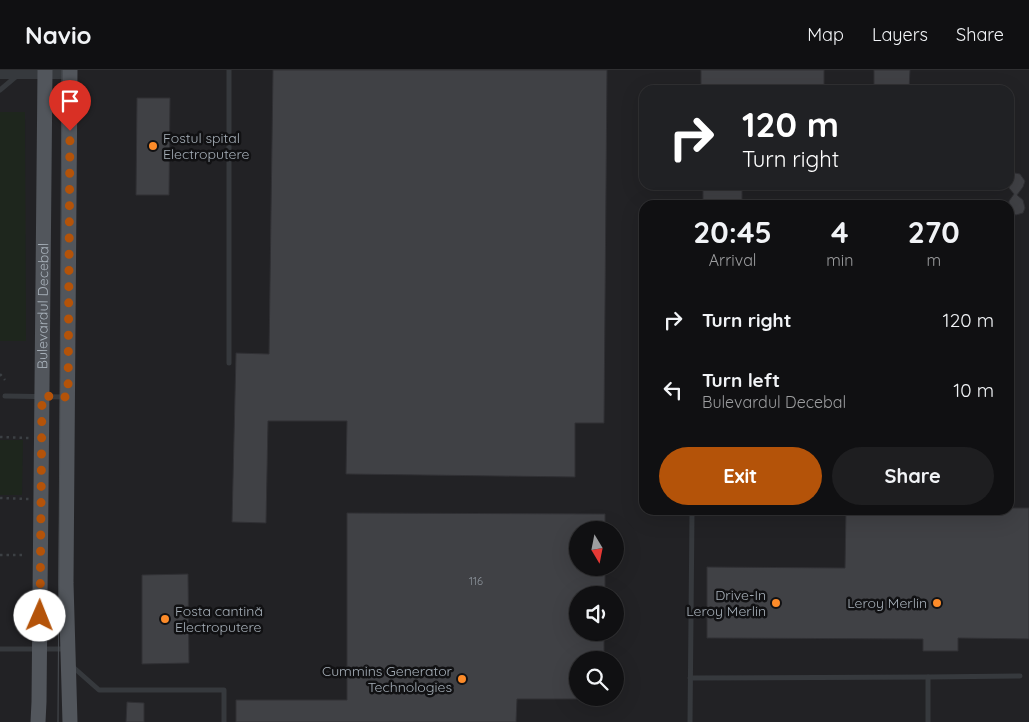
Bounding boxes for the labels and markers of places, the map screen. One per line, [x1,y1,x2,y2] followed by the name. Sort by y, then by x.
[49,80,91,131] pin
[163,129,250,163] place label: Fostul spital Electroputere
[147,140,159,152] marker: Fostul spital Electroputere
[686,586,766,620] place label: Drive-In Leroy Merlin
[847,594,927,612] place label: Leroy Merlin
[770,597,782,609] marker: Drive-In Leroy Merlin
[931,597,943,609] marker: Leroy Merlin
[175,602,263,636] place label: Fosta cantină Electroputere
[159,613,171,625] marker: Fosta cantină Electroputere
[322,662,453,696] place label: Cummins Generator Technologies
[456,673,468,685] marker: Cummins Generator Technologies

